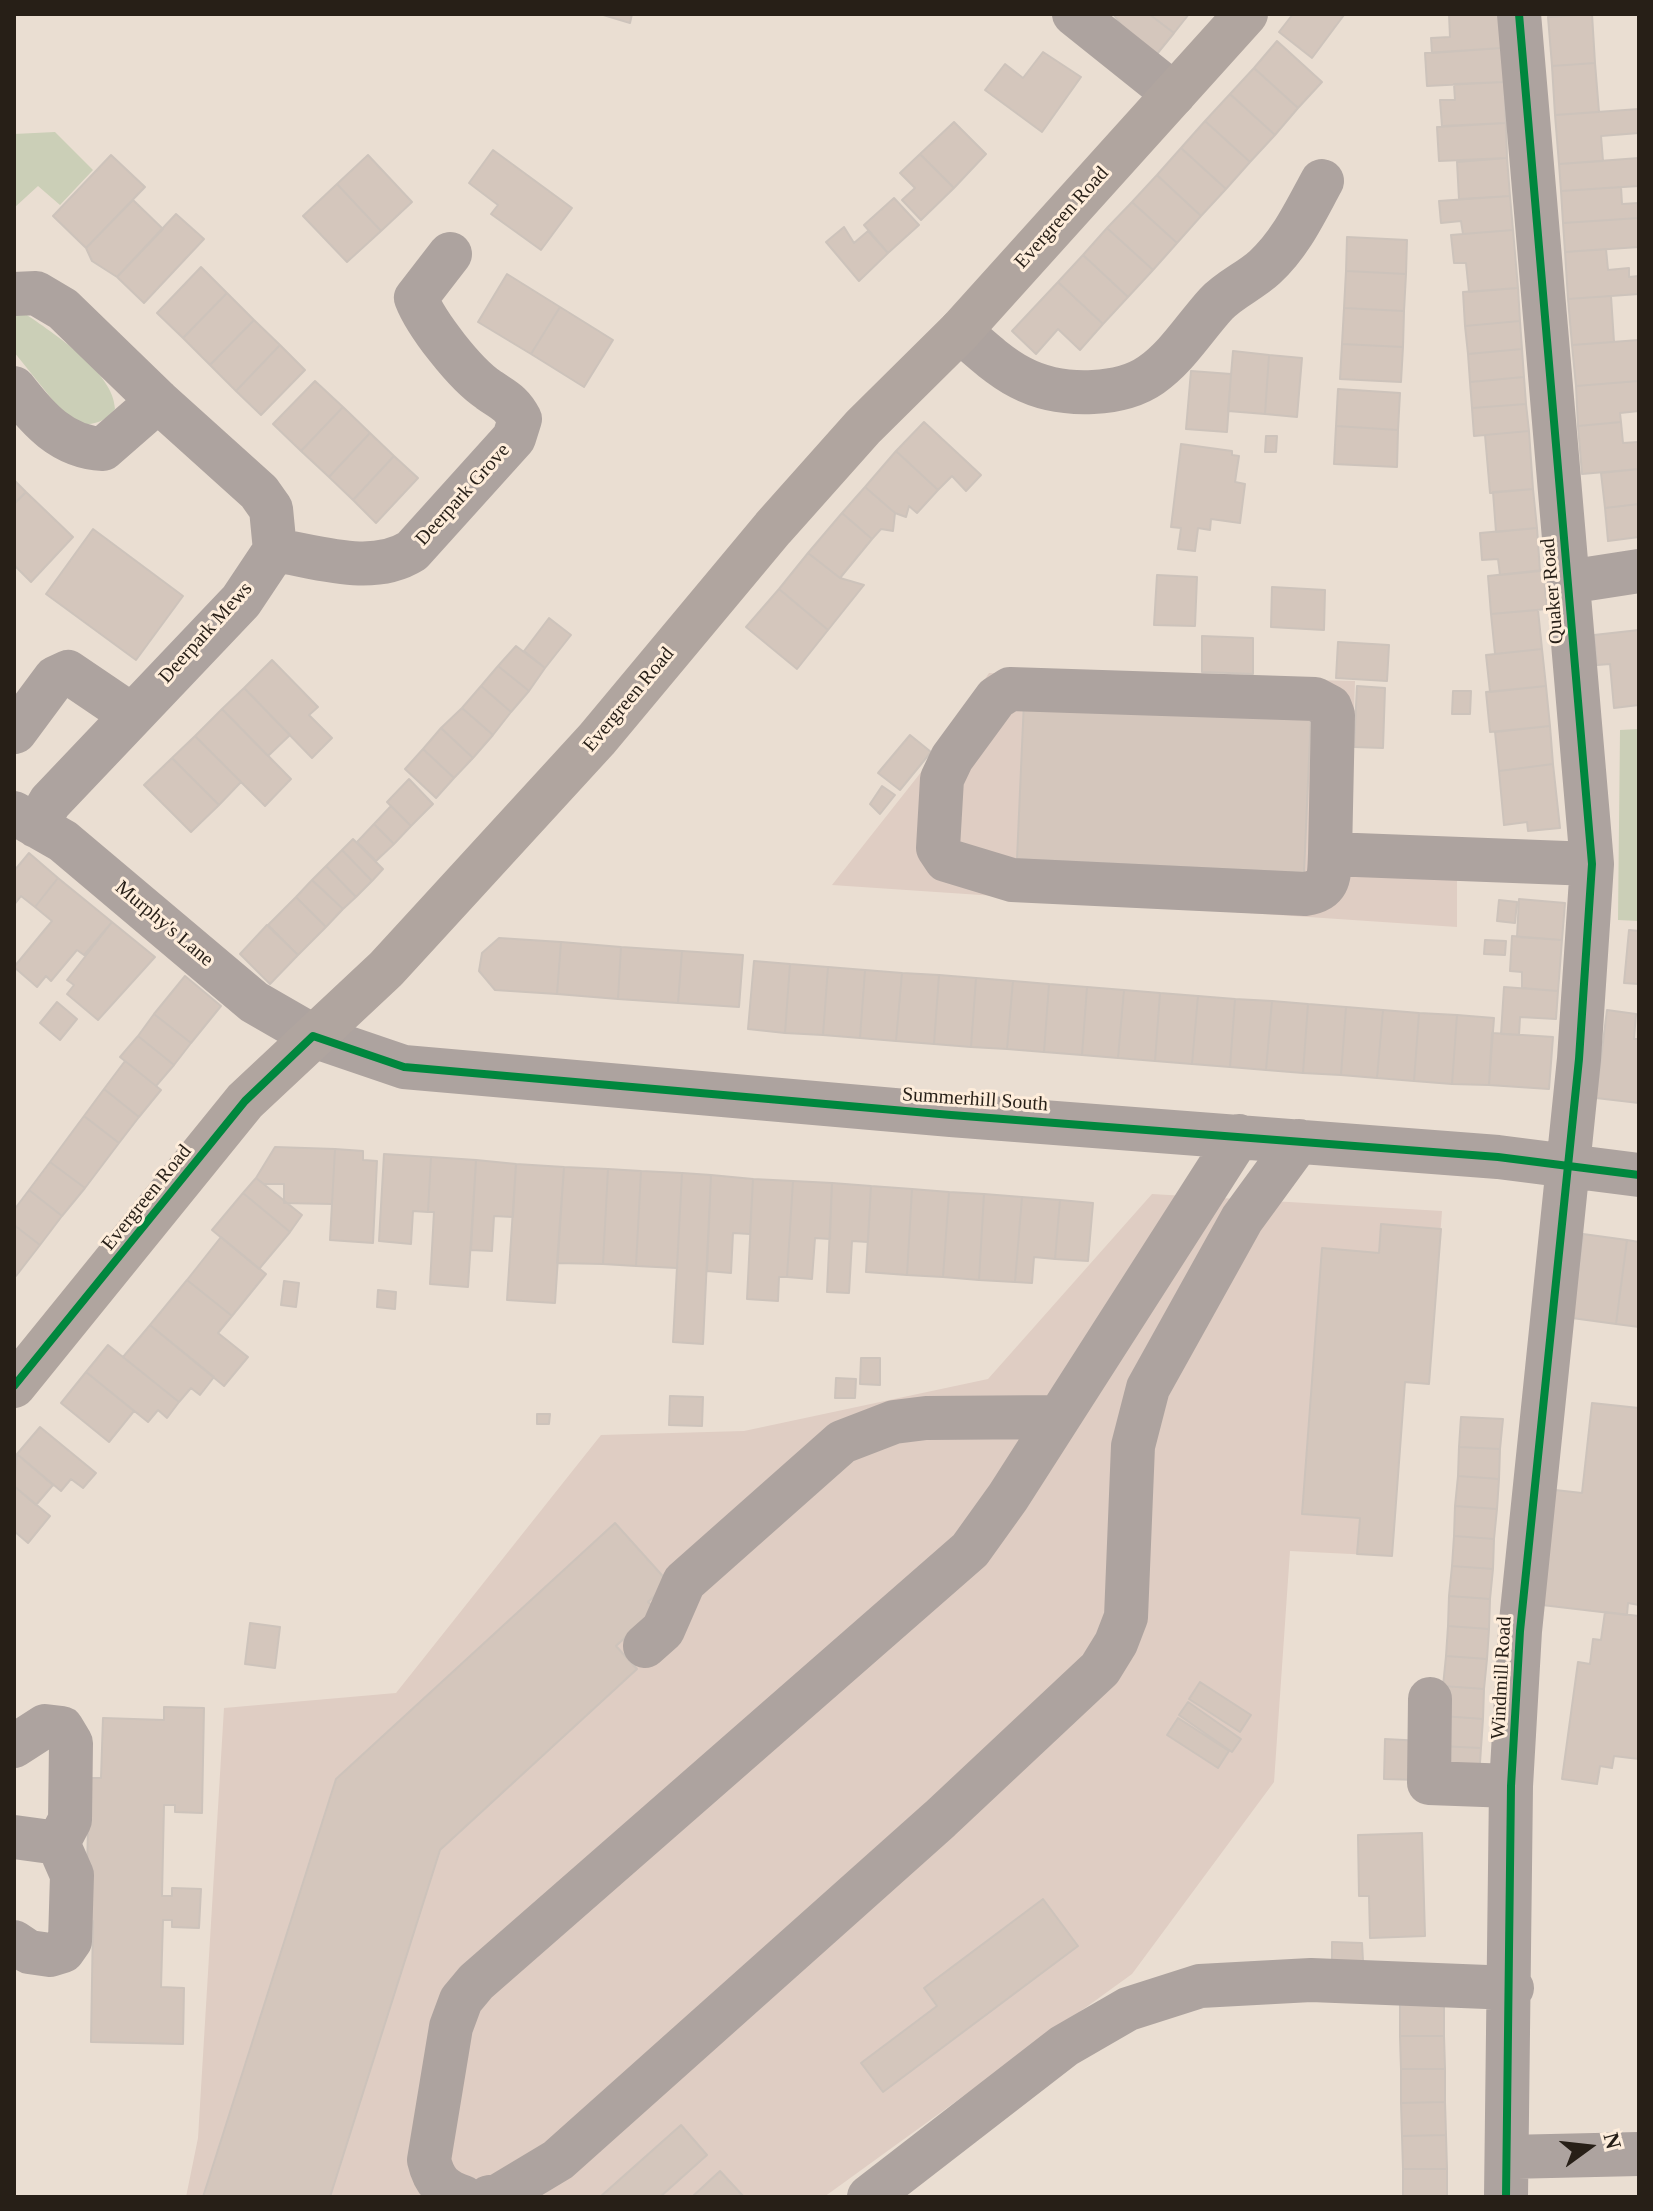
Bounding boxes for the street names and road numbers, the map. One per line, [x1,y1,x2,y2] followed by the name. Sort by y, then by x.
[1010,162,1114,274] street label: Evergreen Road
[411,439,515,551] street label: Deerpark Grove
[1536,537,1570,645] street label: Quaker Road
[154,577,258,689] street label: Deerpark Mews
[578,643,680,757] street label: Evergreen Road
[110,876,218,972] street label: Murphy's Lane
[901,1083,1049,1117] street label: Summerhill South
[97,1140,197,1256] street label: Evergreen Road
[1487,1616,1517,1740] street label: Windmill Road

